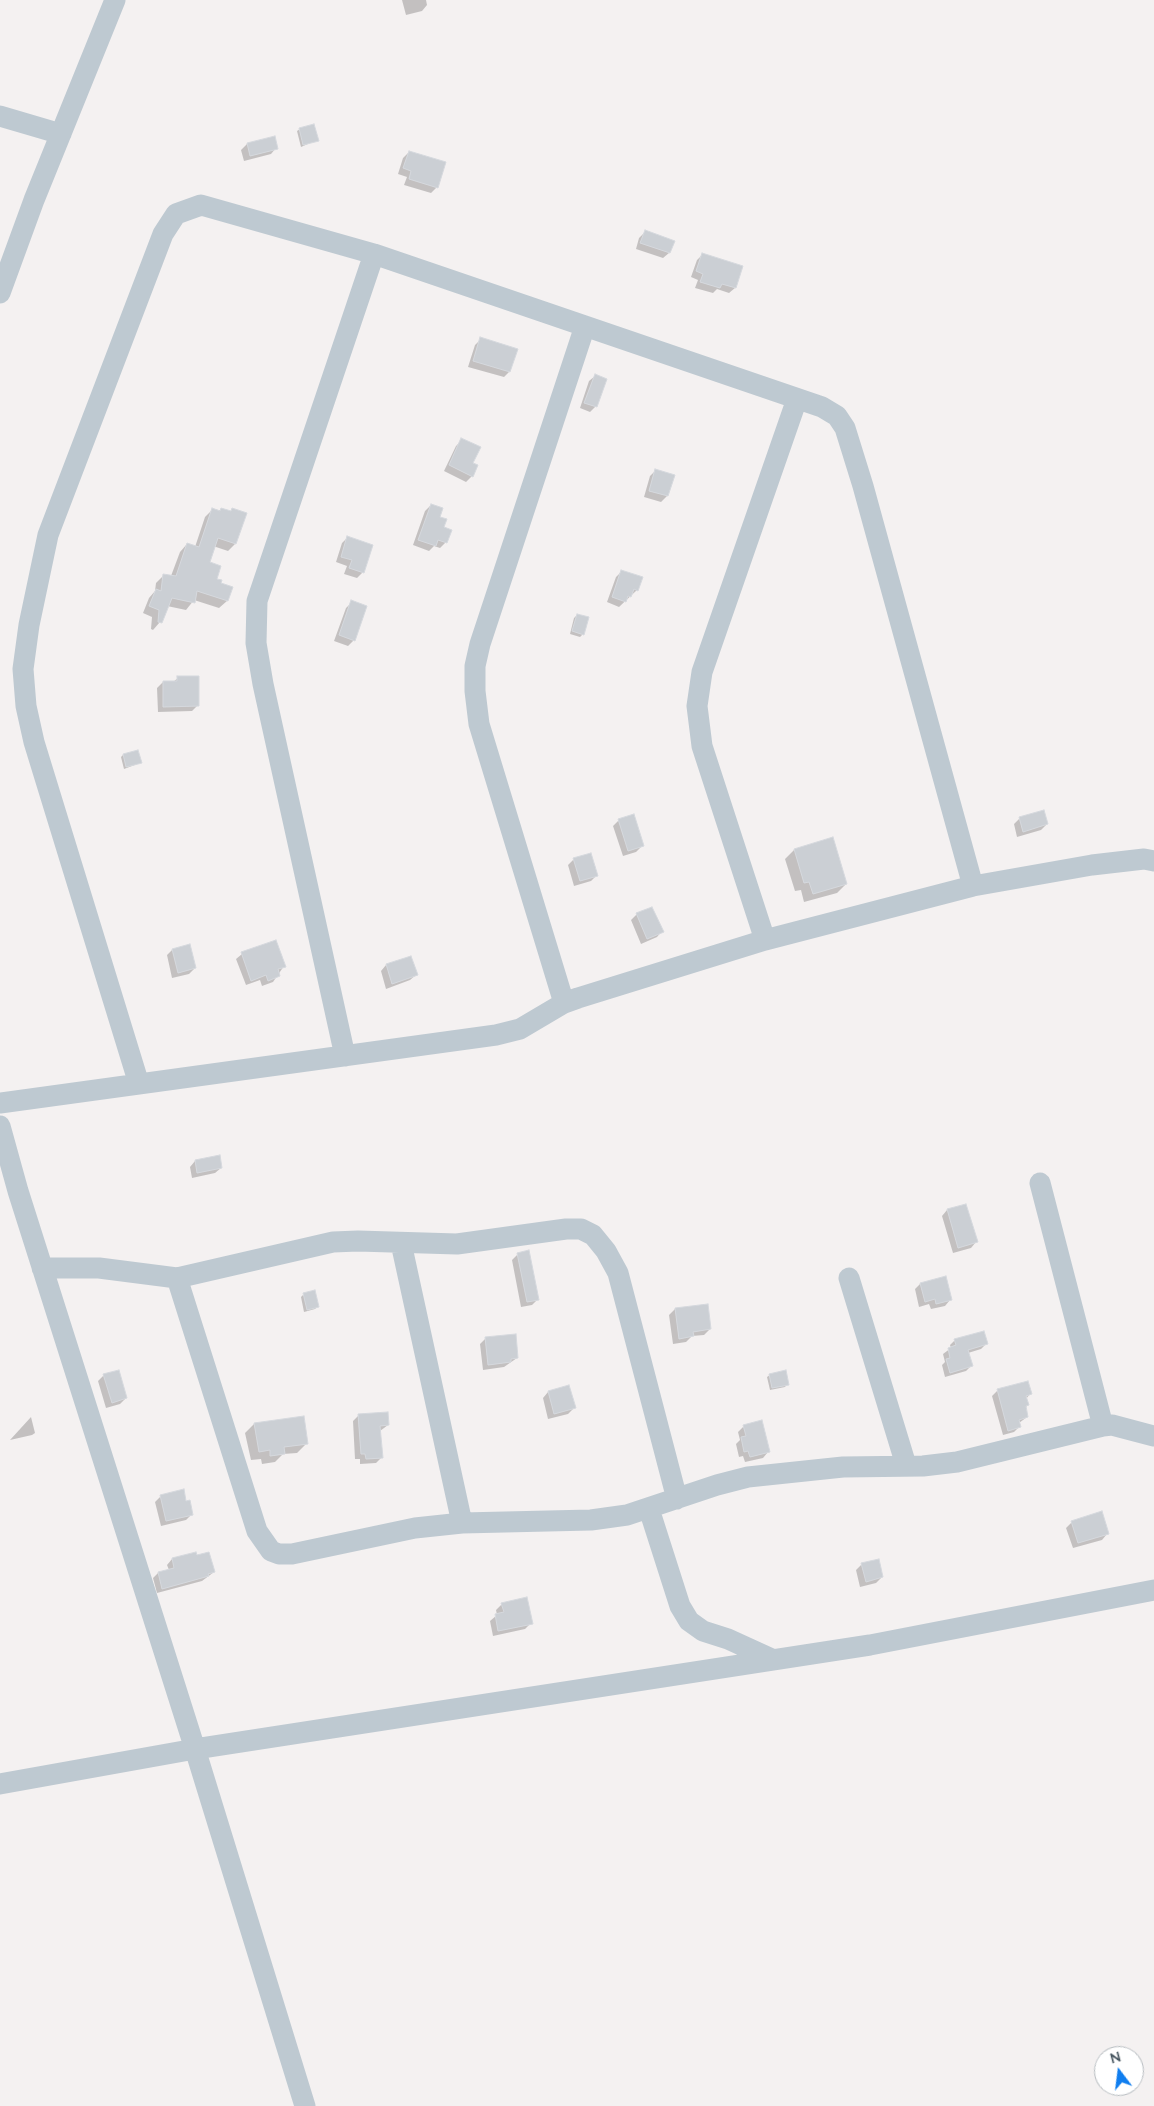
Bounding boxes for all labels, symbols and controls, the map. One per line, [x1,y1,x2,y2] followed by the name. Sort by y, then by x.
[1094,2046,1144,2096] north arrow
[1108,2047,1123,2068] text: N

